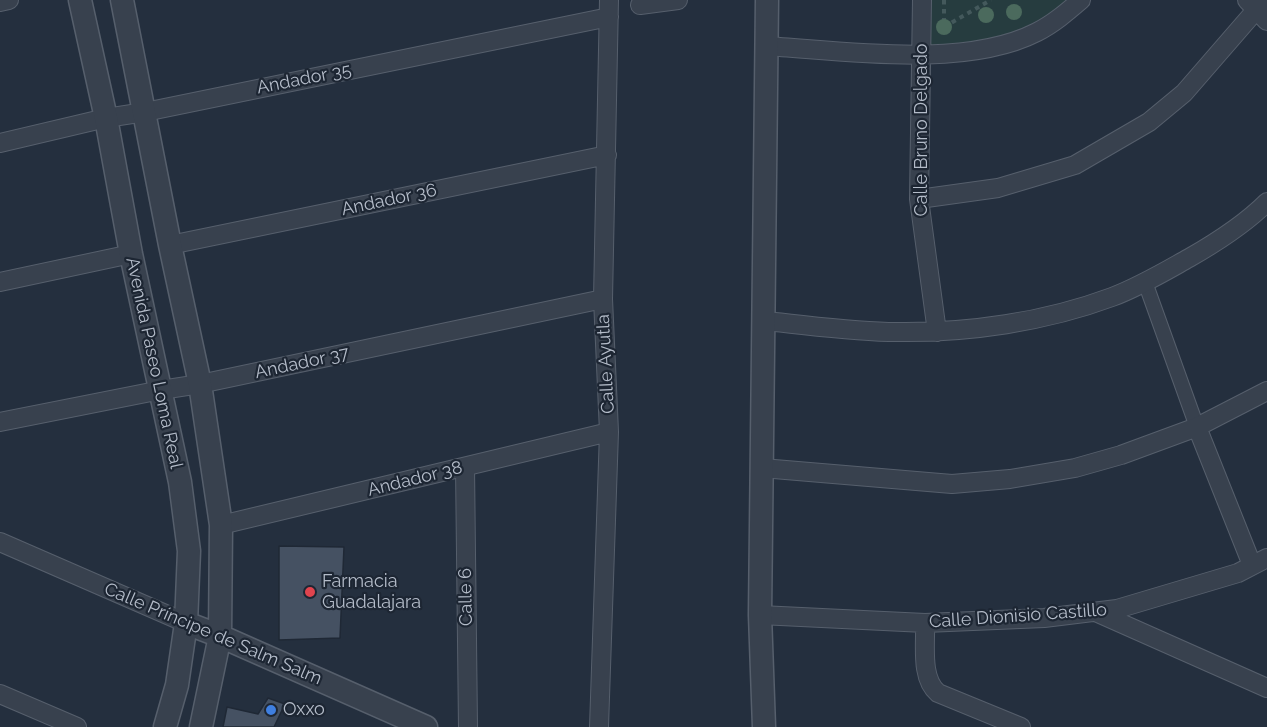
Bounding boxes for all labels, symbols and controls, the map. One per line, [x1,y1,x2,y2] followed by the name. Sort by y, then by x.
[911,43,933,217] street label: Calle Bruno Delgado
[255,59,353,99] street label: Andador 35
[339,179,439,221] street label: Andador 36
[121,255,187,471] street label: Avenida Paseo Loma Real
[593,314,619,414] street label: Calle Ayutla
[253,342,351,384] street label: Andador 37
[365,457,465,501] street label: Andador 38
[455,568,477,626] street label: Calle 6
[322,571,421,614] place label: Farmacia Guadalajara
[101,578,325,690] street label: Calle Príncipe de Salm Salm
[303,585,317,599] marker: Farmacia Guadalajara
[928,599,1108,633] street label: Calle Dionisio Castillo
[283,699,325,721] place label: Oxxo
[264,703,278,717] marker: Oxxo

